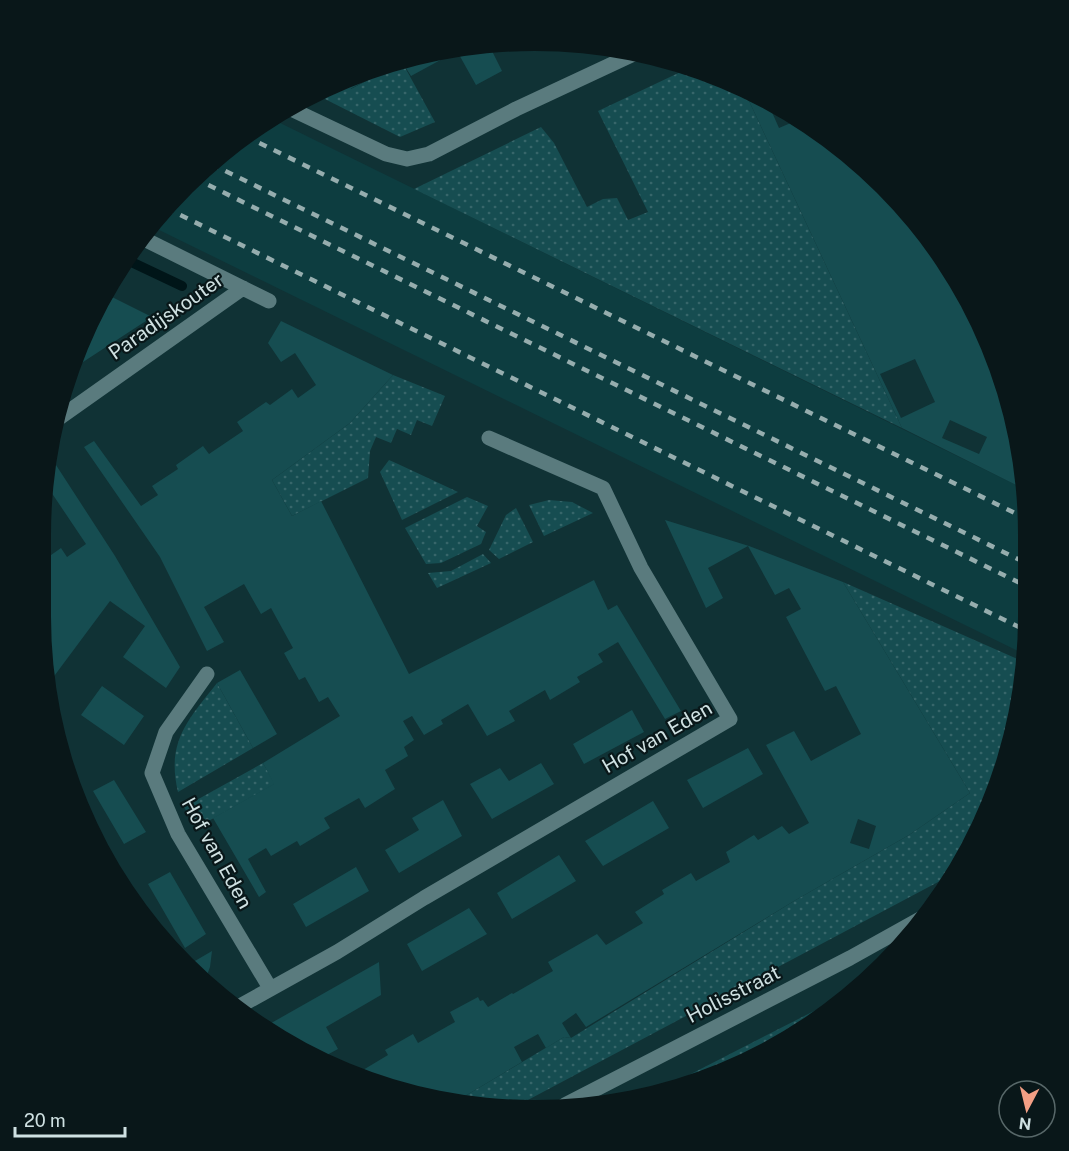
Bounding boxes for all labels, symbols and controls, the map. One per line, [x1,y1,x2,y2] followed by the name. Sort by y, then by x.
[104,267,228,364] street label: Paradijskouter
[598,696,716,778] street label: Hof van Eden
[177,793,257,913] street label: Hof van Eden
[682,960,784,1028] street label: Holisstraat
[997,1079,1057,1139] north arrow
[15,1100,124,1138] scale bar
[24,1110,66,1131] text: 20 m
[1018,1113,1033,1134] text: N

